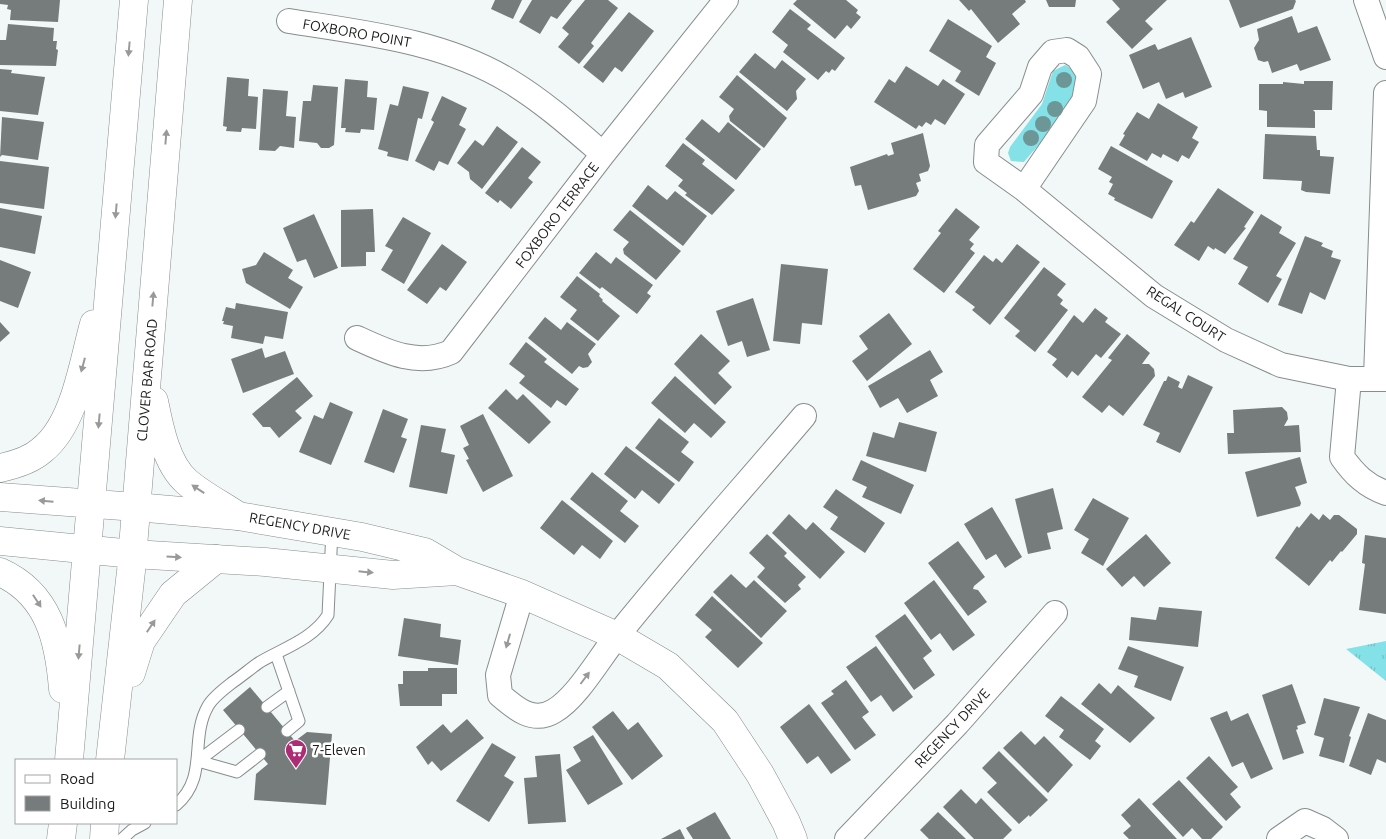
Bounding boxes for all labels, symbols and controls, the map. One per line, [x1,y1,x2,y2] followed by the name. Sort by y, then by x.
[302,16,413,50] street label: FOXBORO POINT
[125,41,133,57] one-way arrow
[163,129,171,145] one-way arrow
[512,159,602,271] street label: FOXBORO TERRACE
[112,203,120,219] one-way arrow
[1144,283,1228,345] street label: REGAL COURT
[150,291,158,307] one-way arrow
[134,318,160,442] street label: CLOVER BAR ROAD
[79,357,87,372] one-way arrow
[94,413,102,429] one-way arrow
[191,484,204,494] one-way arrow
[38,496,54,504] one-way arrow
[248,509,352,543] street label: REGENCY DRIVE
[166,553,182,561] one-way arrow
[358,568,374,576] one-way arrow
[33,595,42,608] one-way arrow
[147,619,156,633] one-way arrow
[504,633,512,649] one-way arrow
[75,644,83,660] one-way arrow
[580,671,590,685] one-way arrow
[911,685,993,771] street label: REGENCY DRIVE
[284,738,308,769] supermarket icon: 7-Eleven
[312,742,366,758] place label: 7-Eleven
[15,759,178,824] legend
[60,770,95,787] text: Road
[60,795,115,812] text: Building

